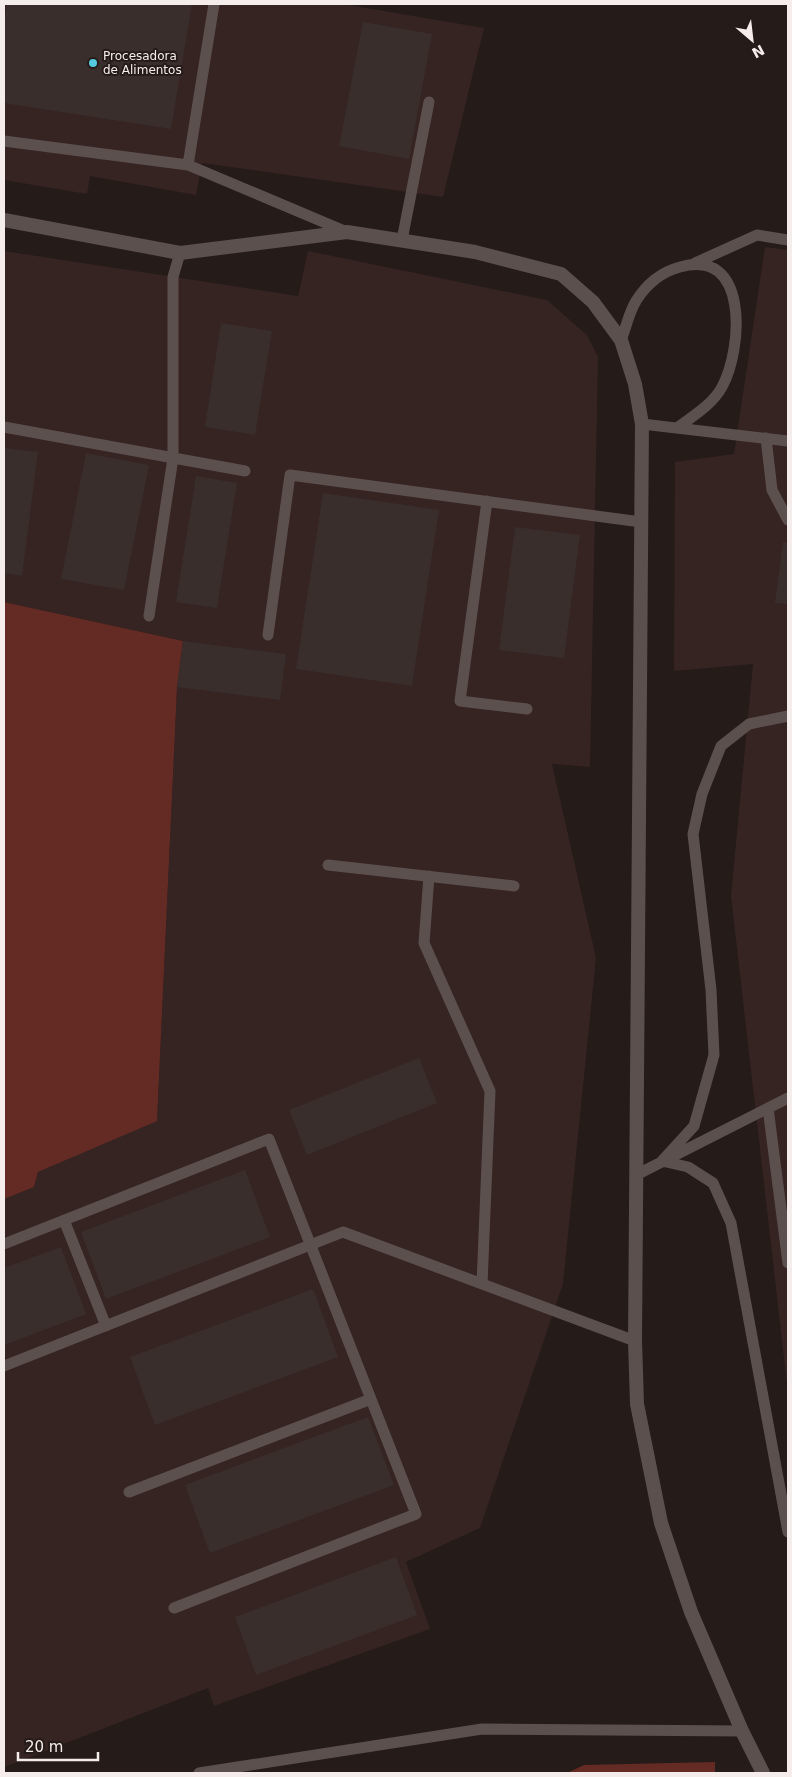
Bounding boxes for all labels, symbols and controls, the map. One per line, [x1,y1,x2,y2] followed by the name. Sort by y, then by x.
[727,15,777,65] north arrow
[749,42,767,61] text: N
[103,49,182,77] place label: Procesadora de Alimentos
[87,57,99,69] marker: Procesadora de Alimentos
[18,1730,98,1762] scale bar
[25,1738,63,1756] text: 20 m

